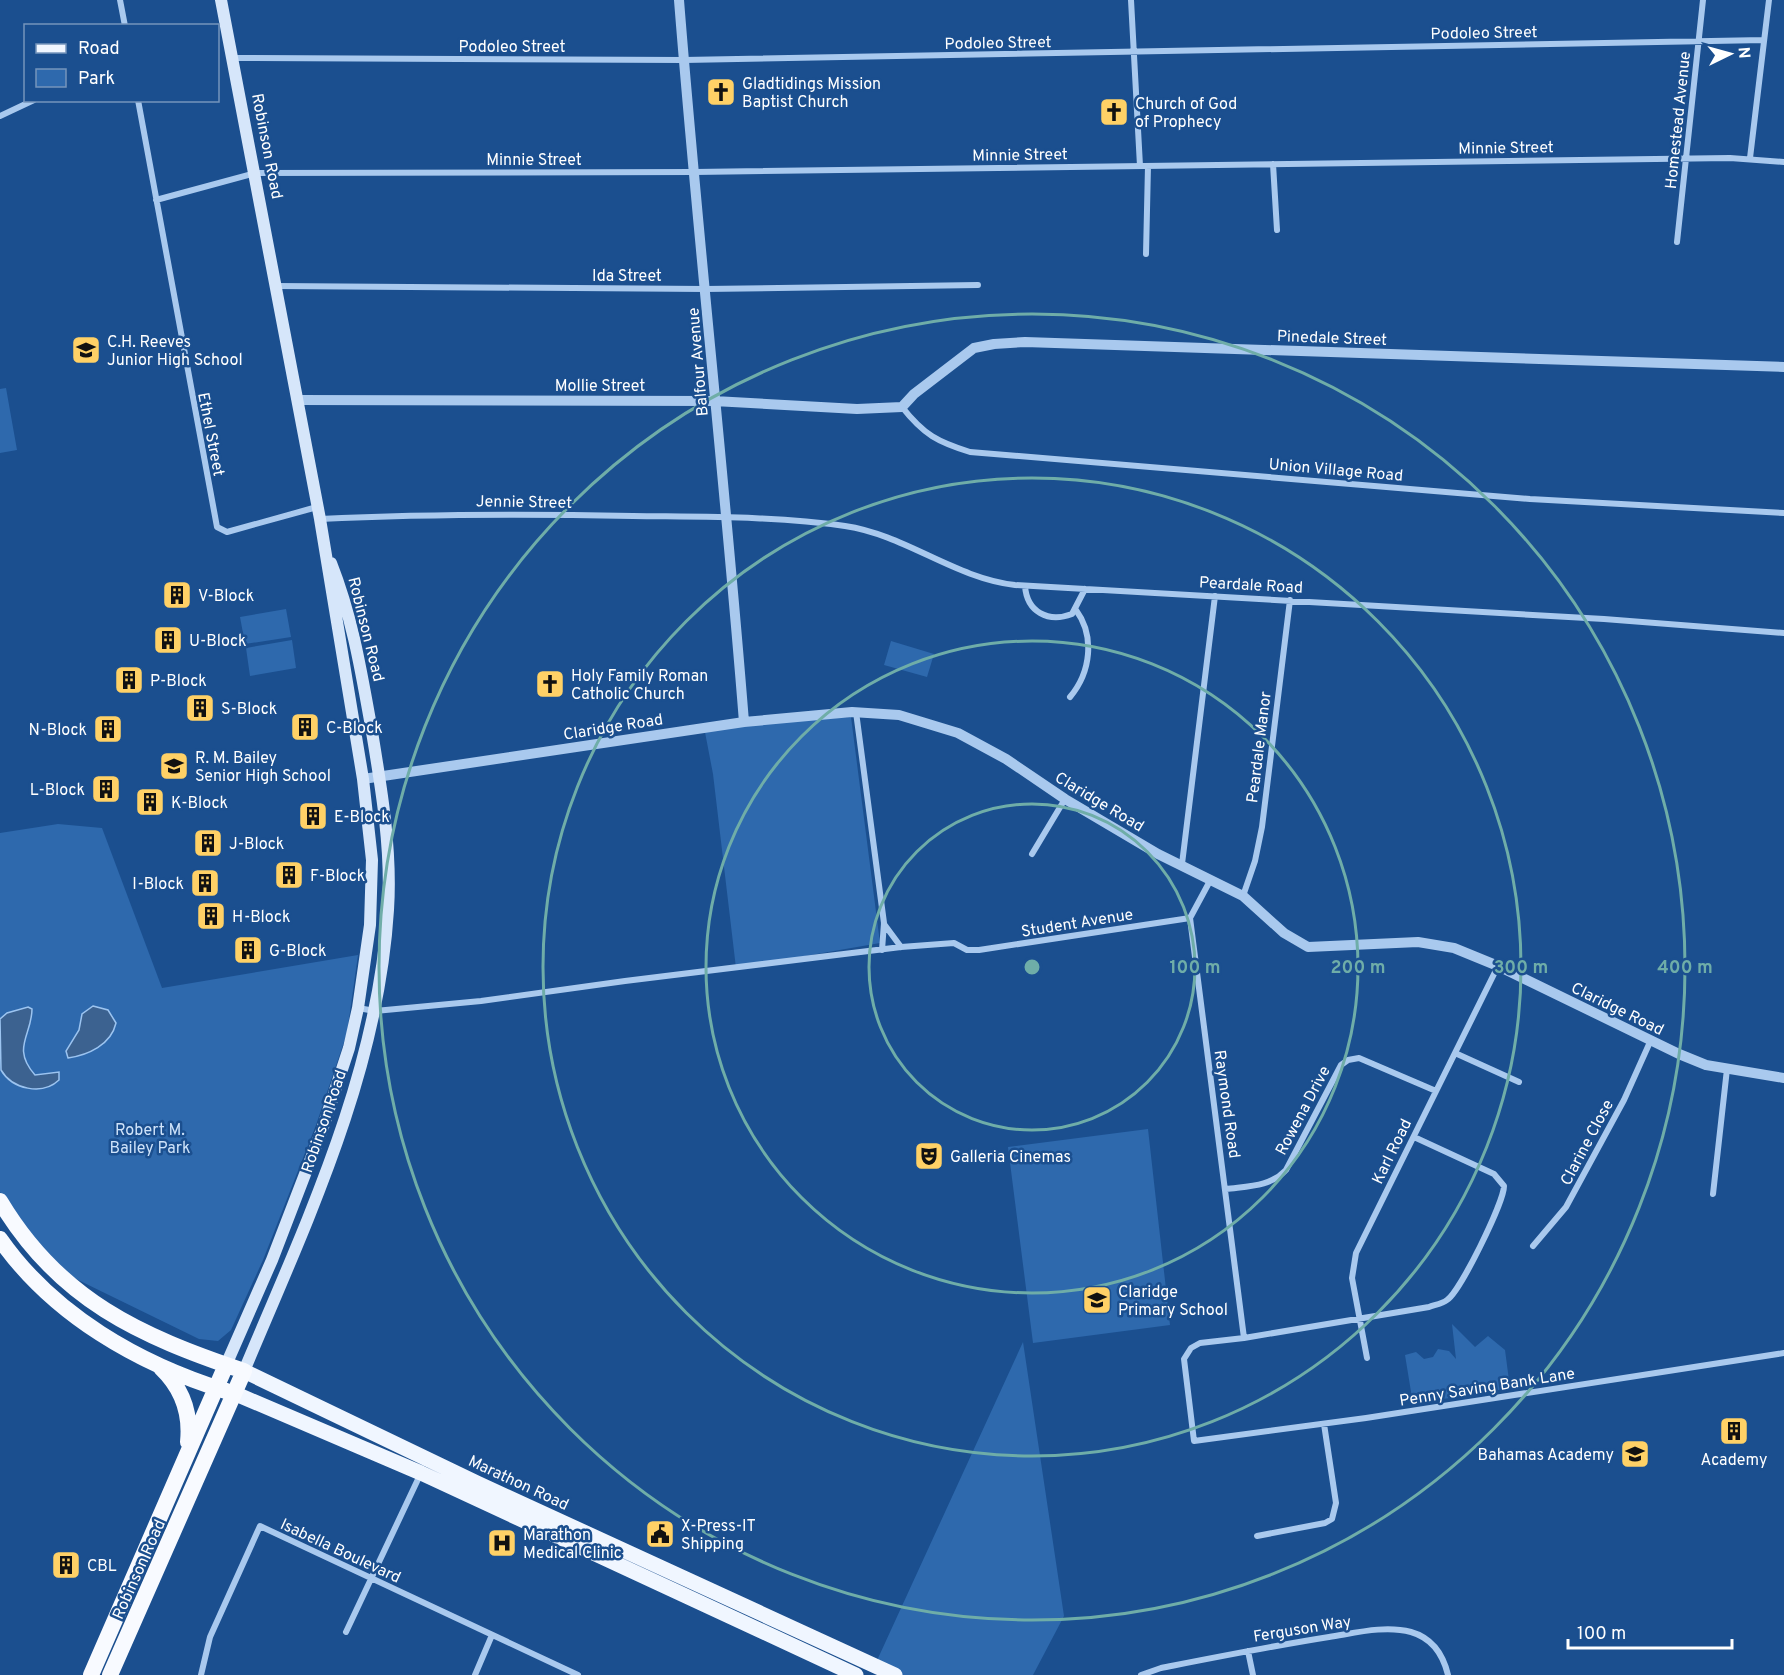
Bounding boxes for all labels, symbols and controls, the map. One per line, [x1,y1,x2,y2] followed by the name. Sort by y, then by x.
[1430,23,1538,45] street label: Podoleo Street
[24,24,219,102] legend
[1700,24,1760,84] north arrow
[944,33,1052,55] street label: Podoleo Street
[78,38,120,61] text: Road
[458,38,566,58] street label: Podoleo Street
[1732,46,1753,59] text: N
[1662,50,1696,190] street label: Homestead Avenue
[78,68,115,91] text: Park
[742,75,881,113] place label: Gladtidings Mission Baptist Church
[705,76,737,108] church icon: Gladtidings Mission Baptist Church
[246,92,286,201] street label: Robinson Road
[1135,95,1237,133] place label: Church of God of Prophecy
[1098,96,1130,128] church icon: Church of God of Prophecy
[1458,138,1554,160] street label: Minnie Street
[972,145,1068,167] street label: Minnie Street
[486,151,582,171] street label: Minnie Street
[592,267,662,287] street label: Ida Street
[684,307,714,417] street label: Balfour Avenue
[1276,327,1387,351] street label: Pinedale Street
[107,333,243,371] place label: C.H. Reeves Junior High School
[70,334,102,366] school or university icon: C.H. Reeves Junior High School
[555,377,645,397] street label: Mollie Street
[192,391,228,478] street label: Ethel Street
[1268,455,1404,487] street label: Union Village Road
[476,492,572,514] street label: Jennie Street
[1198,573,1303,599] street label: Peardale Road
[342,575,388,684] street label: Robinson Road
[161,579,193,611] building icon: V-Block
[198,587,254,607] place label: V-Block
[152,624,184,656] building icon: U-Block
[189,632,247,652] place label: U-Block
[113,664,145,696] building icon: P-Block
[571,667,708,705] place label: Holy Family Roman Catholic Church
[534,668,566,700] church icon: Holy Family Roman Catholic Church
[150,672,207,692] place label: P-Block
[1243,690,1277,804] street label: Peardale Manor
[184,692,216,724] building icon: S-Block
[221,700,277,720] place label: S-Block
[562,710,665,746] street label: Claridge Road
[289,711,321,743] building icon: C-Block
[92,713,124,745] building icon: N-Block
[326,719,383,739] place label: C-Block
[28,721,87,741] place label: N-Block
[195,749,331,787] place label: R. M. Bailey Senior High School
[158,750,190,782] school or university icon: R. M. Bailey Senior High School
[1051,768,1147,837] street label: Claridge Road
[90,773,122,805] building icon: L-Block
[30,781,85,801] place label: L-Block
[134,786,166,818] building icon: K-Block
[171,794,228,814] place label: K-Block
[297,800,329,832] building icon: E-Block
[334,808,390,828] place label: E-Block
[192,827,224,859] building icon: J-Block
[229,835,284,855] place label: J-Block
[273,859,305,891] building icon: F-Block
[189,867,221,899] building icon: I-Block
[310,867,365,887] place label: F-Block
[132,875,184,895] place label: I-Block
[195,900,227,932] building icon: H-Block
[1020,905,1135,943] street label: Student Avenue
[232,908,291,928] place label: H-Block
[232,934,264,966] building icon: G-Block
[269,942,327,962] place label: G-Block
[1022,957,1042,977] centre of rings
[1169,957,1221,980] text: 100 m
[1330,957,1386,980] text: 200 m
[1494,957,1548,980] text: 300 m
[1657,957,1713,980] text: 400 m
[1567,979,1667,1041] street label: Claridge Road
[1209,1049,1244,1160] street label: Raymond Road
[1272,1063,1336,1159] street label: Rowena Drive
[298,1068,352,1176] street label: Robinson Road
[1557,1097,1619,1189] street label: Clarine Close
[1368,1116,1417,1188] street label: Karl Road
[110,1121,190,1159] park label: Robert M. Bailey Park
[913,1140,945,1172] theatre icon: Galleria Cinemas
[950,1148,1071,1168] place label: Galleria Cinemas
[1118,1283,1228,1321] place label: Claridge Primary School
[1081,1284,1113,1316] school or university icon: Claridge Primary School
[1398,1364,1577,1412] street label: Penny Saving Bank Lane
[1718,1415,1750,1447] building icon: Academy
[1619,1438,1651,1470] school or university icon: Bahamas Academy
[1478,1446,1614,1466] place label: Bahamas Academy
[1701,1451,1767,1471] place label: Academy
[465,1452,572,1516] street label: Marathon Road
[277,1515,404,1589] street label: Isabella Boulevard
[109,1517,171,1623] street label: Robinson Road
[681,1517,756,1555] place label: X-Press-IT Shipping
[644,1518,676,1550] public building icon: X-Press-IT Shipping
[523,1526,622,1564] place label: Marathon Medical Clinic
[486,1527,518,1559] hospital icon: Marathon Medical Clinic
[50,1549,82,1581] building icon: CBL
[87,1557,117,1577] place label: CBL
[1252,1612,1353,1648] street label: Ferguson Way
[1568,1612,1732,1650] scale bar
[1577,1623,1626,1646] text: 100 m

